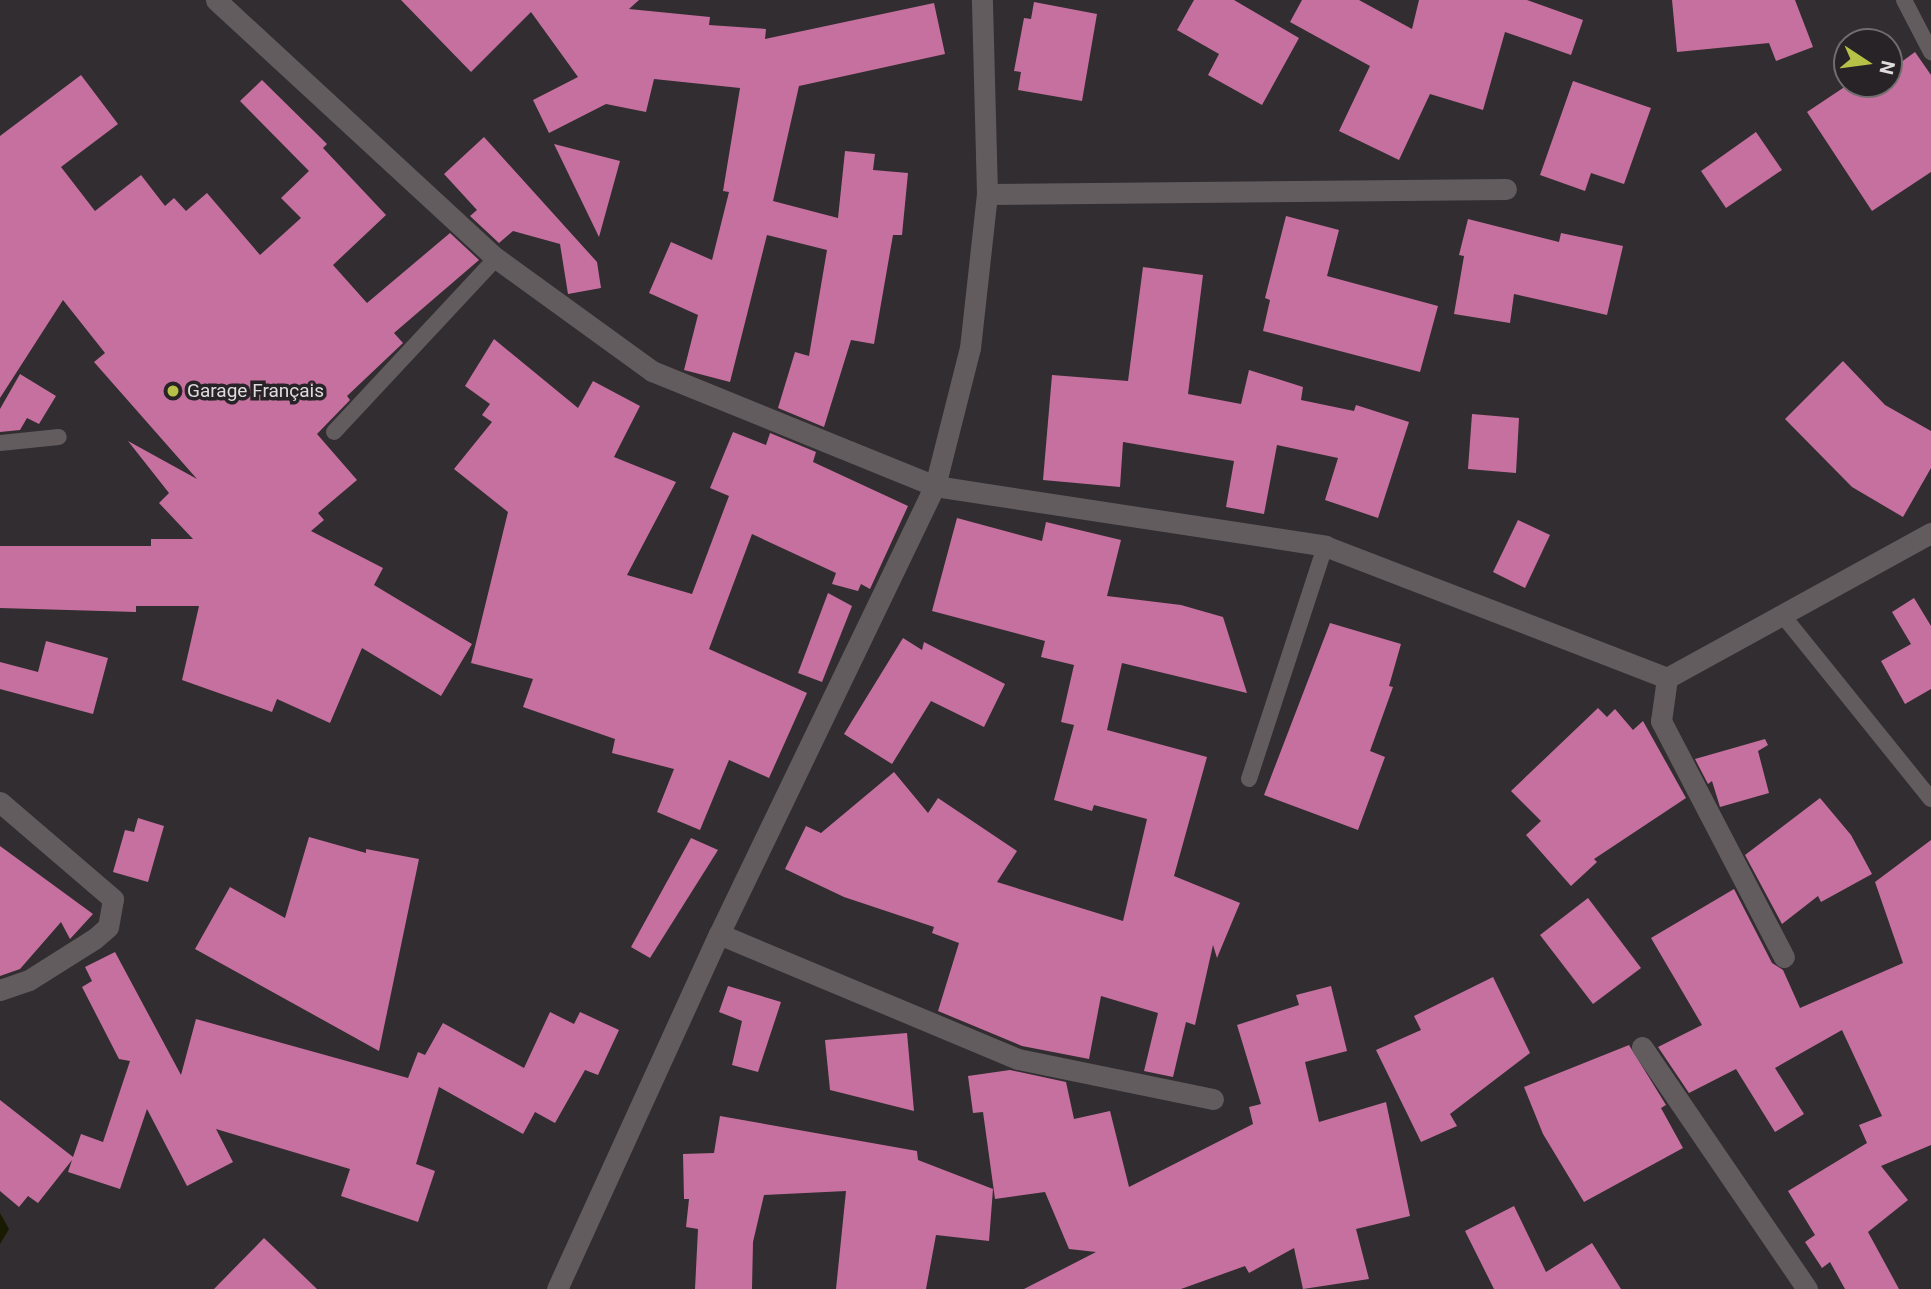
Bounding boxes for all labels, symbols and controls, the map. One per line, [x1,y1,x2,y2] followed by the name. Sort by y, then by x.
[1833,28,1903,98] north arrow
[1874,58,1900,77] text: N
[187,380,324,402] place label: Garage Français
[165,383,181,399] marker: Garage Français

